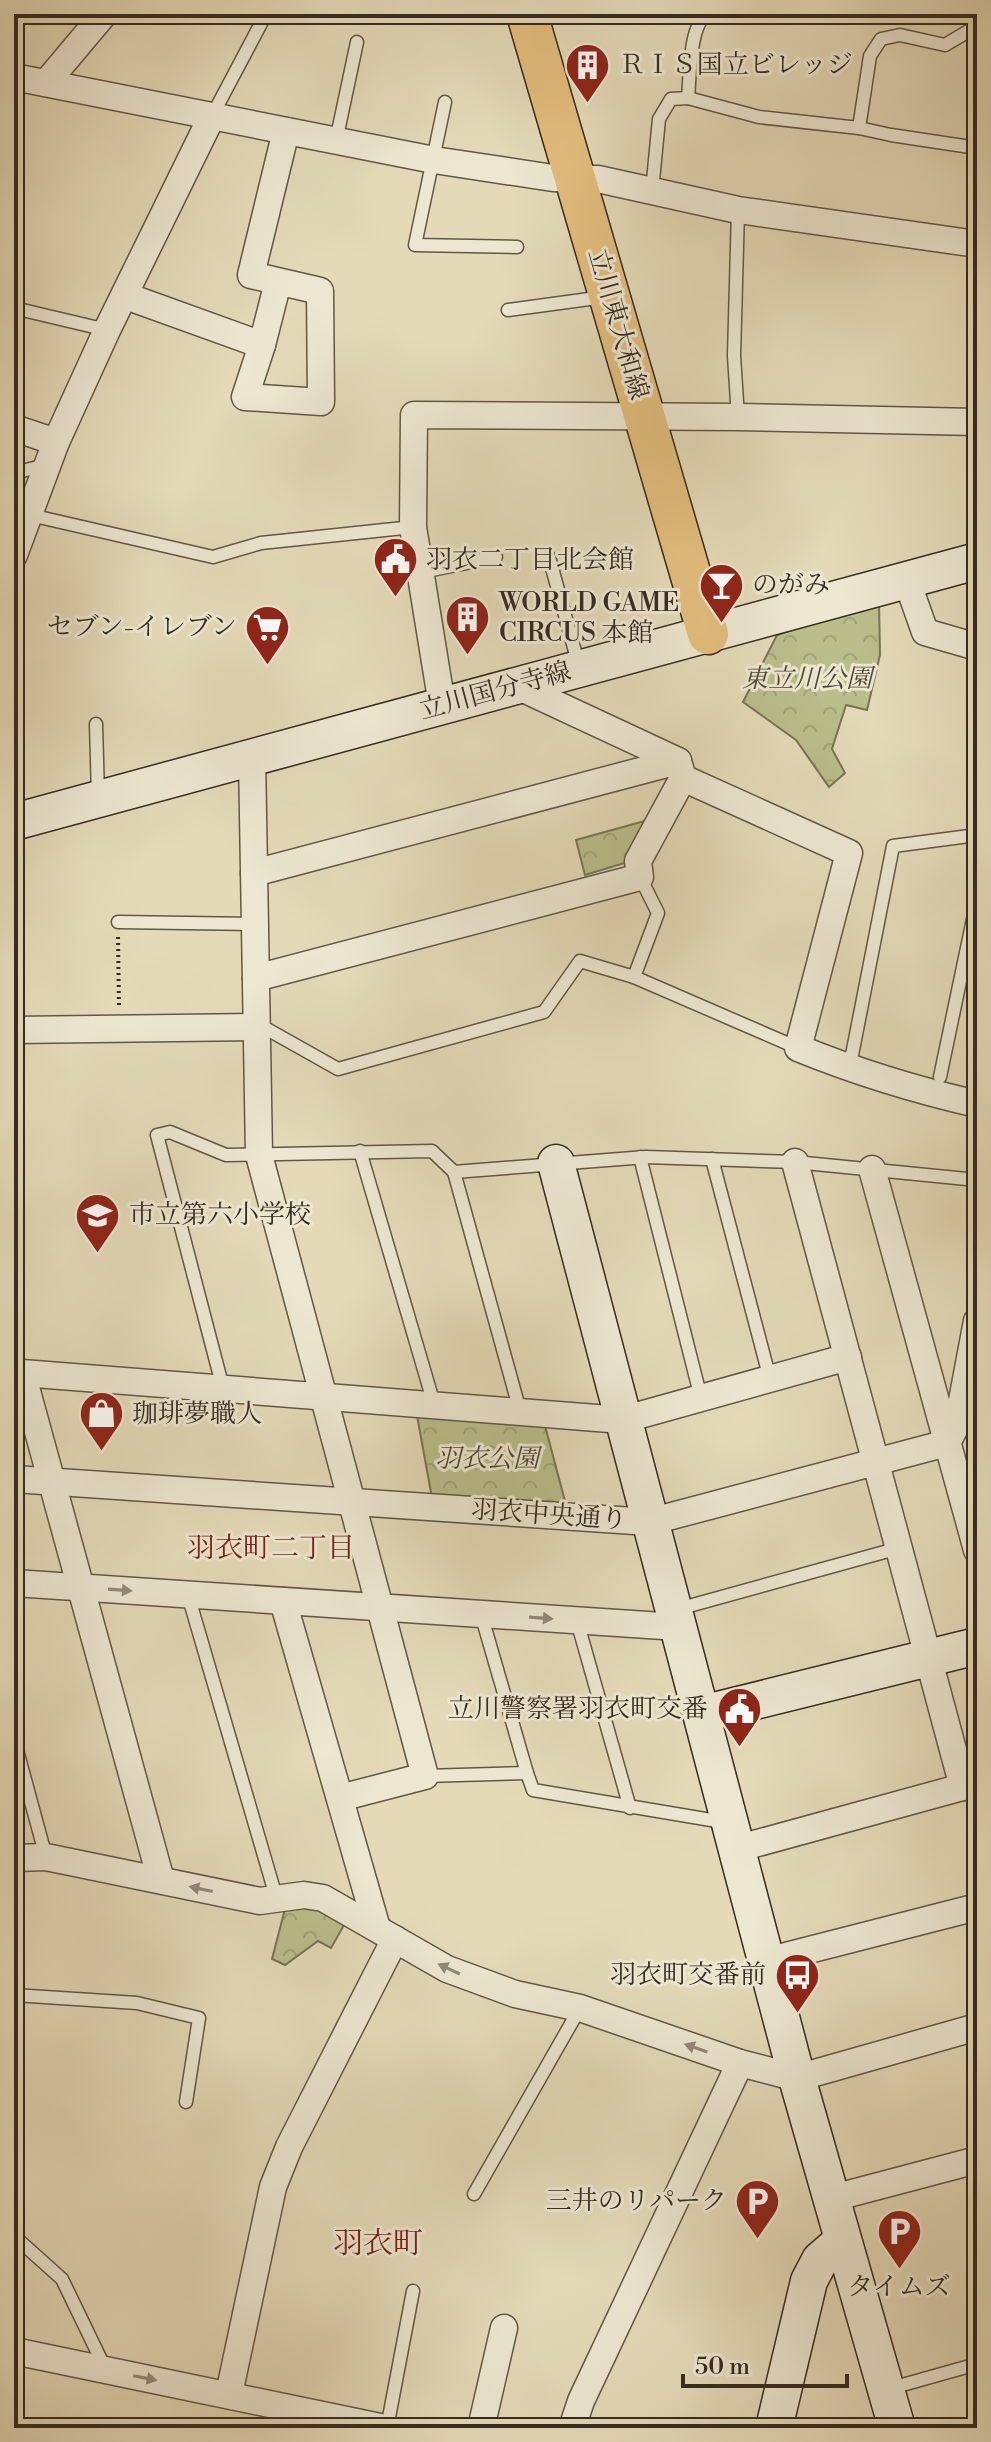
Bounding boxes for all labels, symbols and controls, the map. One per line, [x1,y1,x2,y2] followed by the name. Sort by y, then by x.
[564,41,612,104] building icon: ＲＩＳ国立ビレッジ
[619,49,853,81] place label: ＲＩＳ国立ビレッジ
[581,245,655,403] street label: 立川東大和線
[371,536,419,599] public building icon: 羽衣二丁目北会館
[426,544,634,576] place label: 羽衣二丁目北会館
[697,561,745,624] bar icon: のがみ
[752,569,830,601] place label: のがみ
[498,587,679,649] place label: WORLD GAME CIRCUS 本館
[444,594,492,657] building icon: WORLD GAME CIRCUS 本館
[244,603,292,666] supermarket icon: セブン-イレブン
[47,611,237,643] place label: セブン-イレブン
[416,655,574,727] street label: 立川国分寺線
[742,663,876,695] park label: 東立川公園
[74,1191,122,1254] school or university icon: 市立第六小学校
[129,1199,311,1231] place label: 市立第六小学校
[77,1390,125,1453] shop icon: 珈琲夢職人
[132,1398,262,1430] place label: 珈琲夢職人
[435,1443,543,1475] park label: 羽衣公園
[470,1494,628,1536] street label: 羽衣中央通り
[187,1531,355,1566] district label: 羽衣町二丁目
[108,1584,133,1597] one-way arrow
[529,1612,554,1625] one-way arrow
[715,1685,763,1748] public building icon: 立川警察署羽衣町交番
[448,1693,708,1725] place label: 立川警察署羽衣町交番
[188,1882,213,1895] one-way arrow
[773,1951,821,2014] bus stop icon: 羽衣町交番前
[610,1959,766,1991] place label: 羽衣町交番前
[437,1962,460,1975] one-way arrow
[683,2042,707,2054] one-way arrow
[734,2177,782,2240] parking icon: 三井のリパーク
[546,2185,727,2217] place label: 三井のリパーク
[875,2208,923,2271] parking icon: タイムズ
[333,2225,423,2263] district label: 羽衣町
[847,2271,951,2303] place label: タイムズ
[683,2338,847,2388] scale bar
[695,2352,750,2382] text: 50 m
[133,2372,158,2385] one-way arrow

